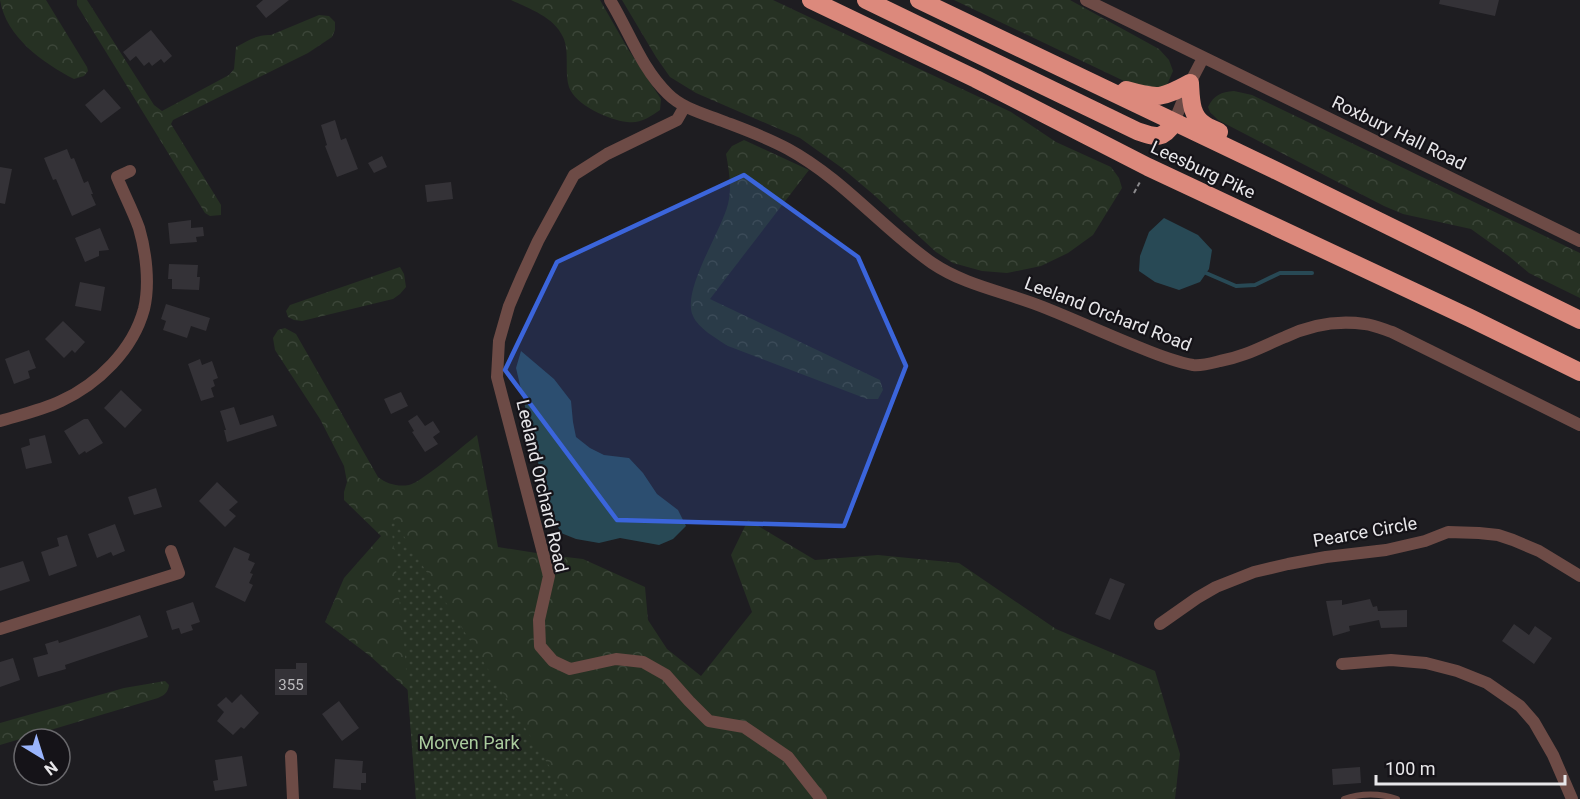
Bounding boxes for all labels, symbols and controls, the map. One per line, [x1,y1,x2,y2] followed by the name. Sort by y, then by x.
[1329,91,1470,174] street label: Roxbury Hall Road
[1148,136,1259,203] street label: Leesburg Pike
[1022,272,1194,355] street label: Leeland Orchard Road
[512,397,573,574] street label: Leeland Orchard Road
[1311,512,1419,551] street label: Pearce Circle
[278,676,304,694] house number: 355
[12,727,72,787] north arrow
[418,732,520,753] park label: Morven Park
[1376,748,1565,786] scale bar
[41,757,61,779] text: N
[1385,758,1436,779] text: 100 m

